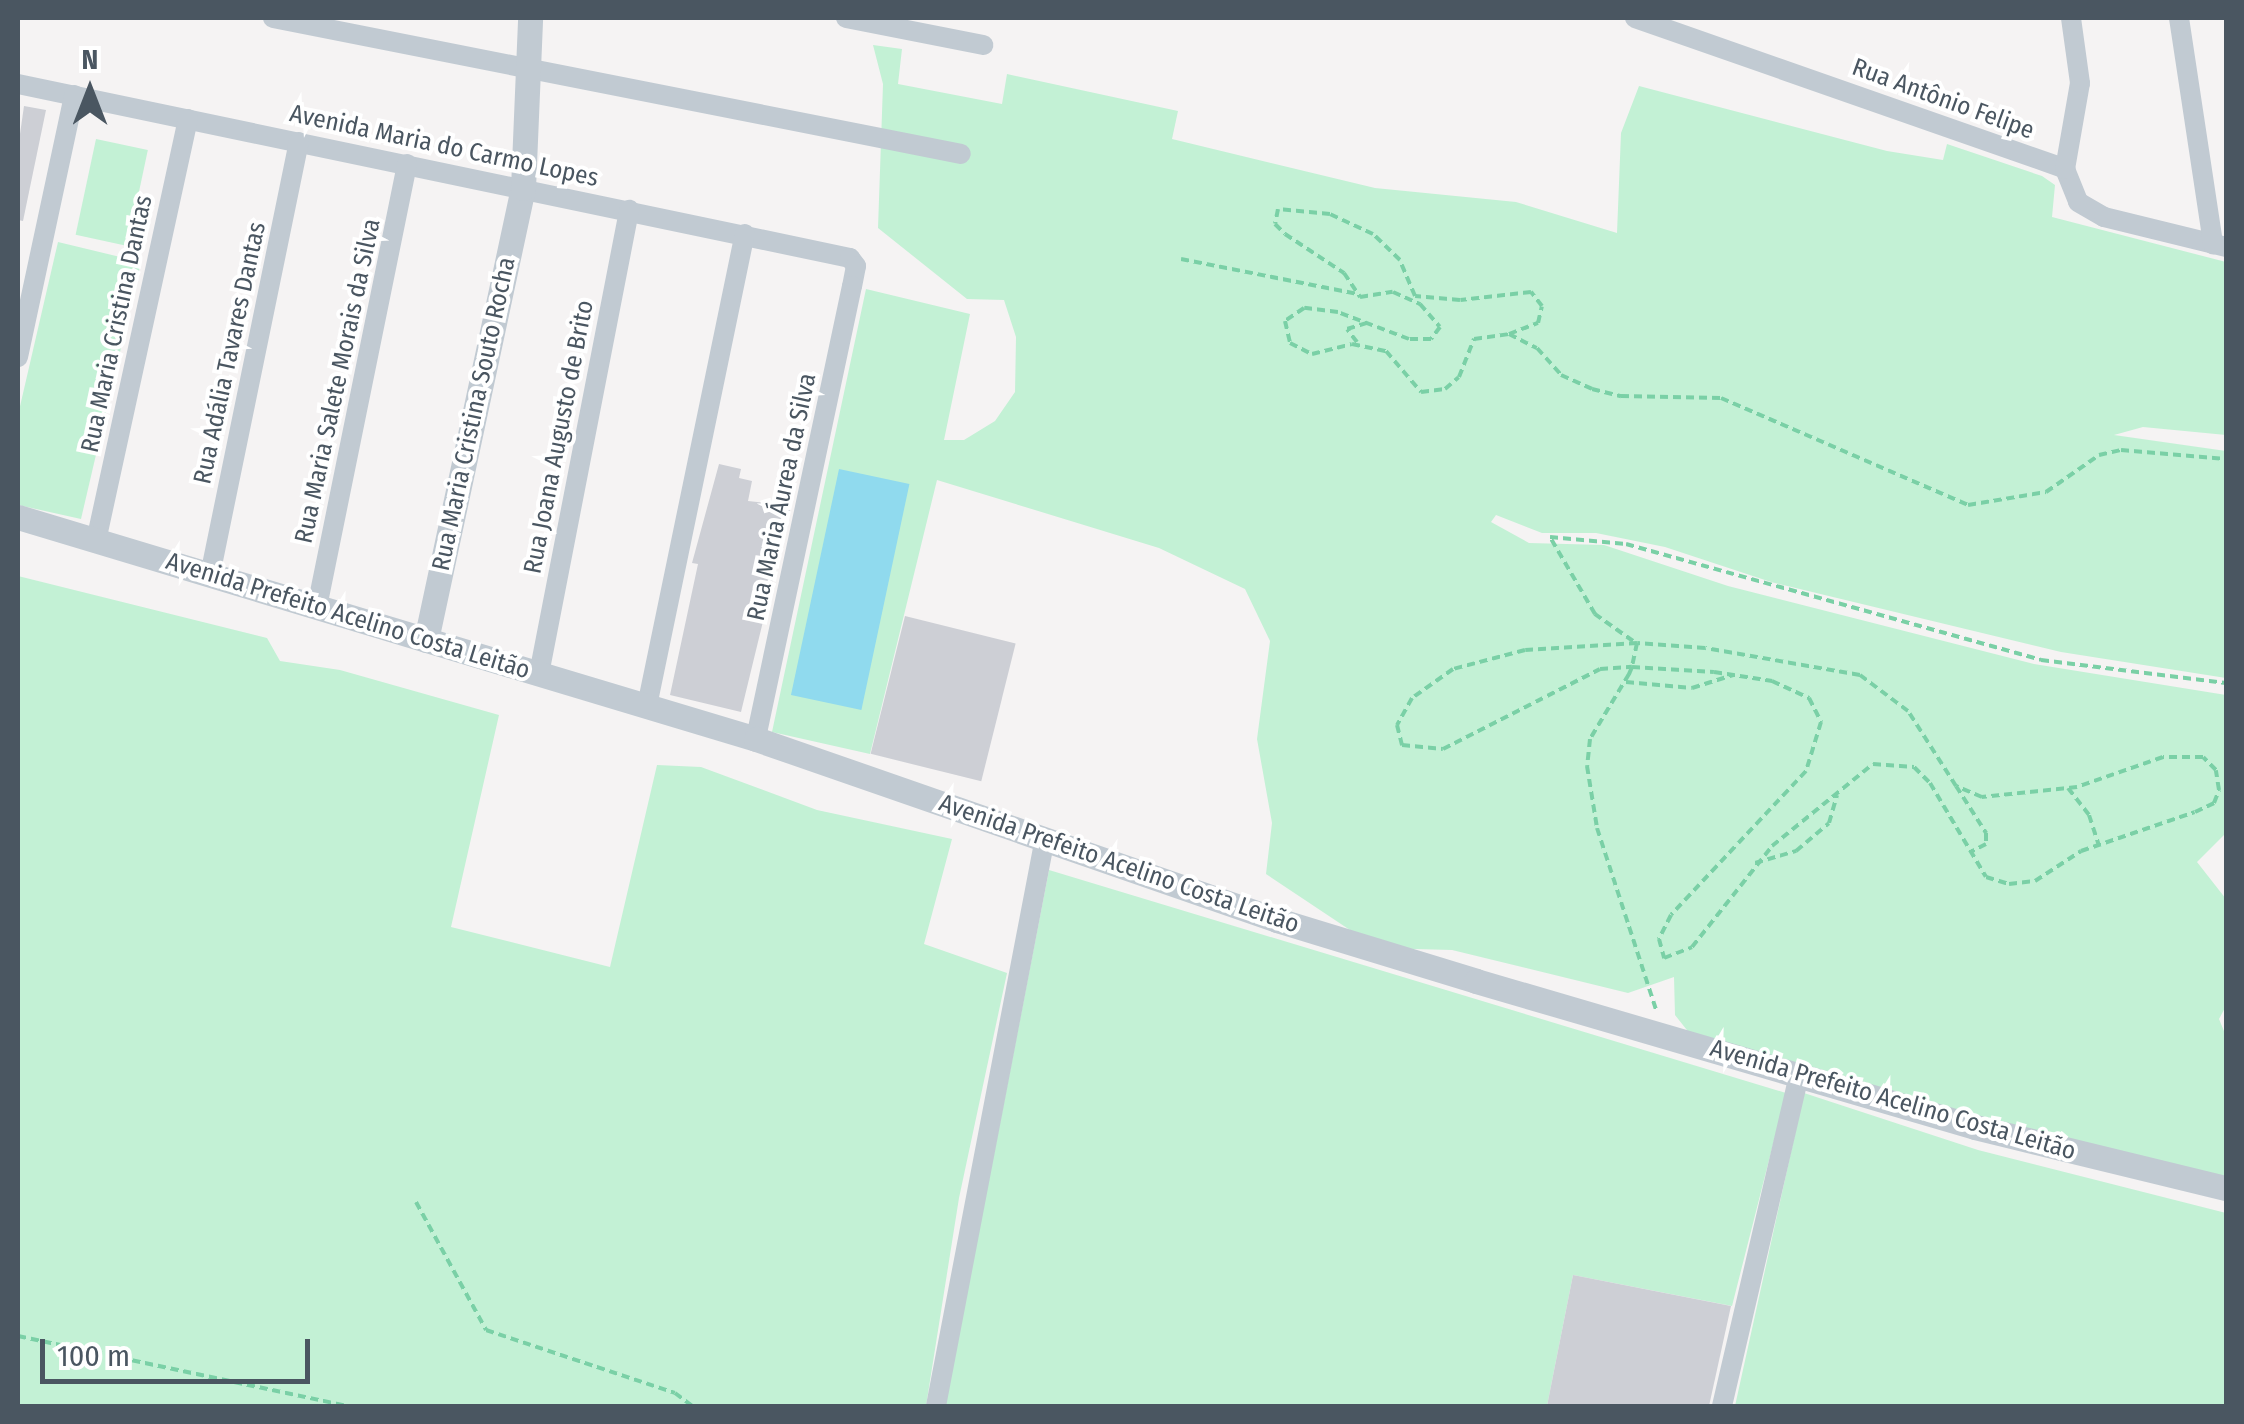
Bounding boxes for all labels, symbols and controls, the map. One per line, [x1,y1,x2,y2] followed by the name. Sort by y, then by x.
[40,40,140,140] north arrow
[82,43,98,76] text: N
[1848,52,2038,146] street label: Rua Antônio Felipe
[287,99,601,193] street label: Avenida Maria do Carmo Lopes
[75,193,159,455] street label: Rua Maria Cristina Dantas
[289,216,387,546] street label: Rua Maria Salete Morais da Silva
[188,219,272,487] street label: Rua Adália Tavares Dantas
[426,254,522,574] street label: Rua Maria Cristina Souto Rocha
[518,298,600,576] street label: Rua Joana Augusto de Brito
[741,371,823,623] street label: Rua Maria Áurea da Silva
[162,546,534,686] street label: Avenida Prefeito Acelino Costa Leitão
[935,788,1303,940] street label: Avenida Prefeito Acelino Costa Leitão
[1707,1033,2079,1167] street label: Avenida Prefeito Acelino Costa Leitão
[45,1319,315,1381] scale bar
[57,1338,130,1374] text: 100 m

